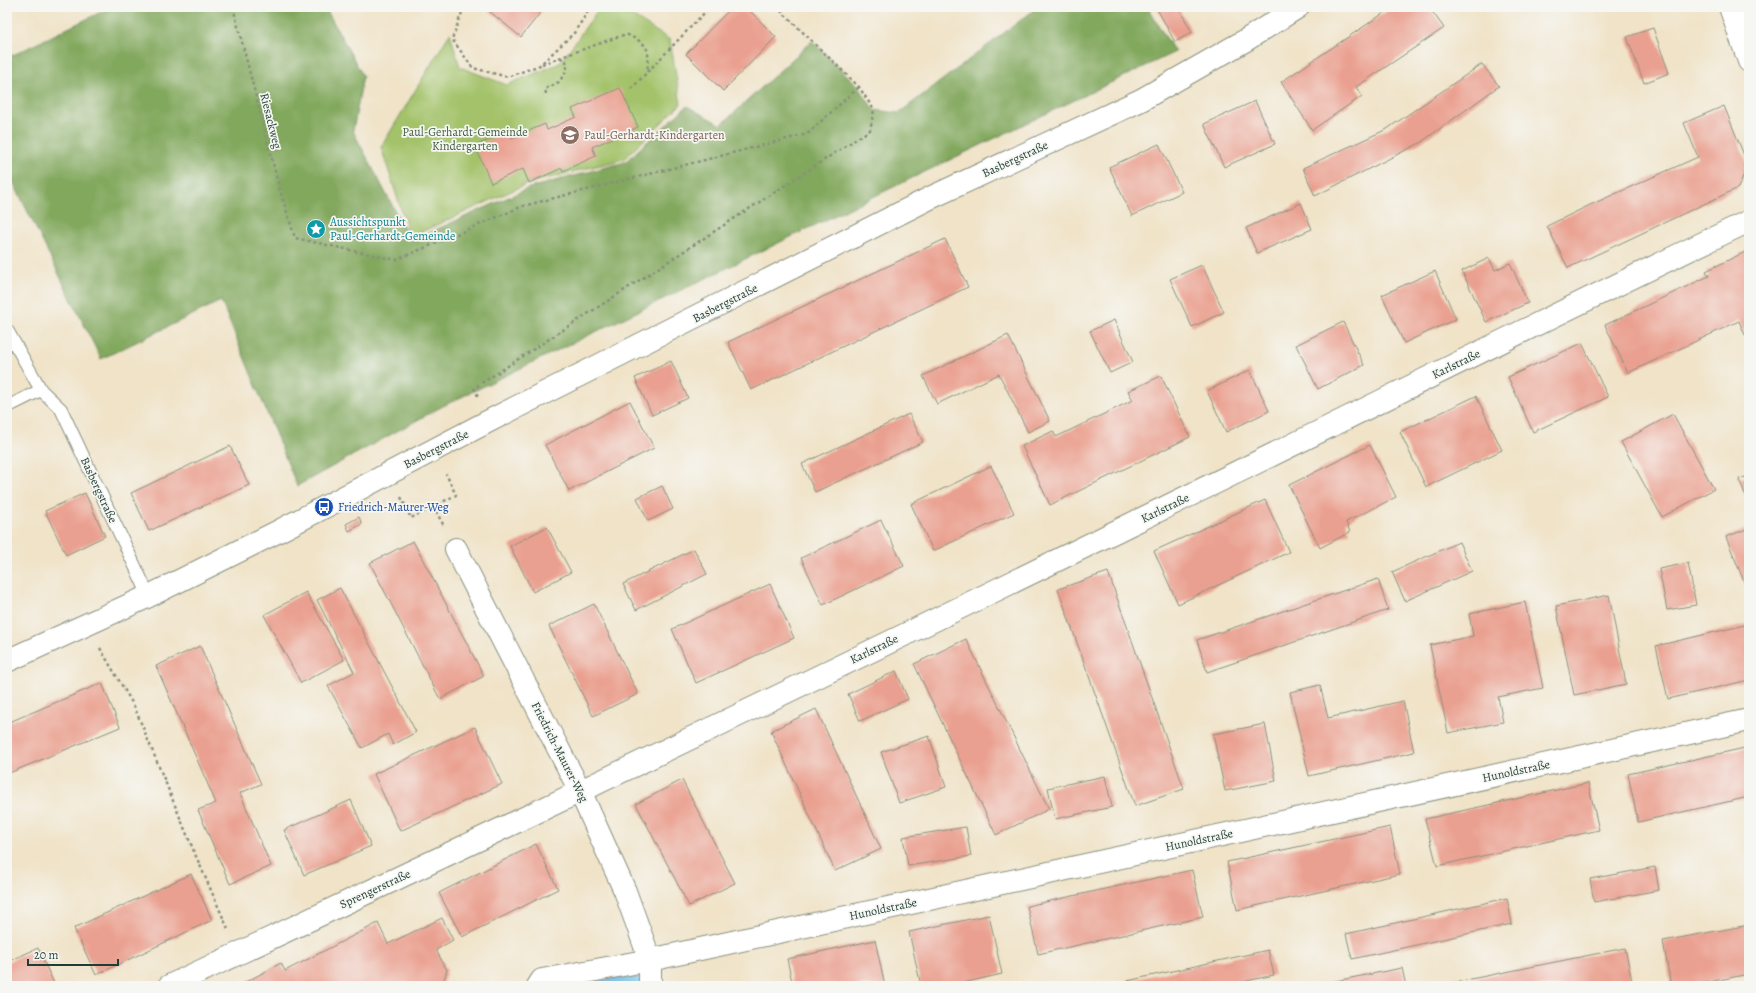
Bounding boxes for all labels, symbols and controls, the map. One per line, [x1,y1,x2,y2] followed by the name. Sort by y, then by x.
[256,91,286,151] street label: Riesackweg
[402,124,528,154] park label: Paul-Gerhardt-Gemeinde Kindergarten
[559,124,581,146] school or university icon: Paul-Gerhardt-Kindergarten
[584,127,725,143] place label: Paul-Gerhardt-Kindergarten
[979,137,1051,181] street label: Basbergstraße
[329,214,455,244] place label: Aussichtspunkt Paul-Gerhardt-Gemeinde
[305,218,327,240] place icon: Aussichtspunkt Paul-Gerhardt-Gemeinde
[690,280,760,326] street label: Basbergstraße
[1429,345,1483,383] street label: Karlstraße
[401,426,471,472] street label: Basbergstraße
[77,454,121,526] street label: Basbergstraße
[1138,489,1192,527] street label: Karlstraße
[313,496,335,518] bus stop icon: Friedrich-Maurer-Weg
[338,499,449,515] place label: Friedrich-Maurer-Weg
[847,630,901,668] street label: Karlstraße
[528,699,592,805] street label: Friedrich-Maurer-Weg
[1481,756,1551,786] street label: Hunoldstraße
[1164,825,1234,855] street label: Hunoldstraße
[337,866,413,912] street label: Sprengerstraße
[848,894,918,924] street label: Hunoldstraße
[28,941,118,967] scale bar
[34,947,58,963] text: 20 m

